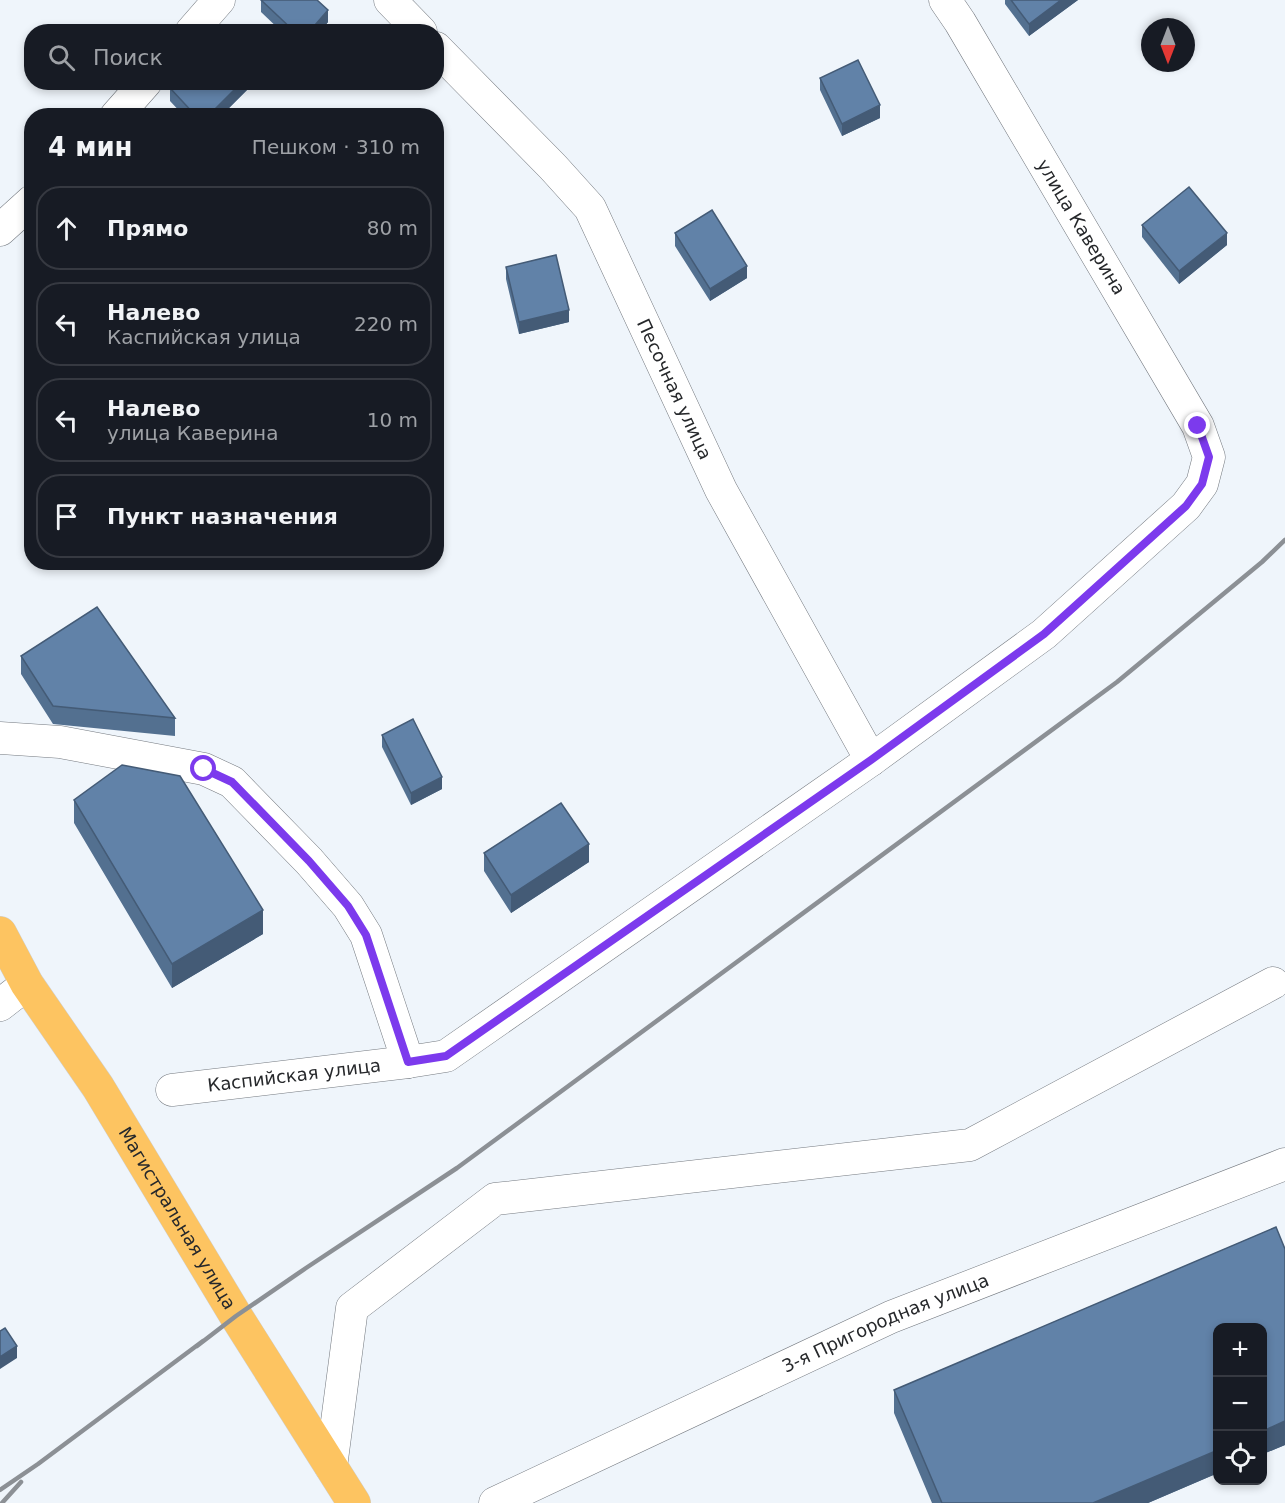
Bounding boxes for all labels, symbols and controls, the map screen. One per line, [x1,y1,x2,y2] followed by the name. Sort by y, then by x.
[1141,18,1195,72] north arrow
[24,24,444,90] search box
[45,41,78,74] icon: search
[93,45,163,70] text: Поиск
[48,132,133,162] text: 4 мин
[252,135,420,159] text: Пешком · 310 m
[1033,155,1130,298] street label: улица Каверина
[50,212,83,245] icon: ahead
[107,216,188,241] text: Прямо
[367,216,418,240] text: 80 m
[107,300,200,325] text: Налево
[50,308,83,341] icon: left
[354,312,418,336] text: 220 m
[633,315,716,463] street label: Песочная улица
[107,325,301,349] text: Каспийская улица
[107,396,200,421] text: Налево
[50,404,83,437] icon: left
[367,408,418,432] text: 10 m
[1184,412,1210,438] route end
[107,421,278,445] text: улица Каверина
[50,500,83,533] icon: arrive
[107,504,338,529] text: Пункт назначения
[190,755,216,781] route start
[206,1054,382,1096] street label: Каспийская улица
[114,1123,241,1313] street label: Магистральная улица
[779,1269,992,1377] street label: 3-я Пригородная улица
[1213,1323,1267,1485] map controls
[1213,1323,1267,1377] button: +
[1213,1377,1267,1431] button: −
[1213,1431,1267,1485] button: locate

